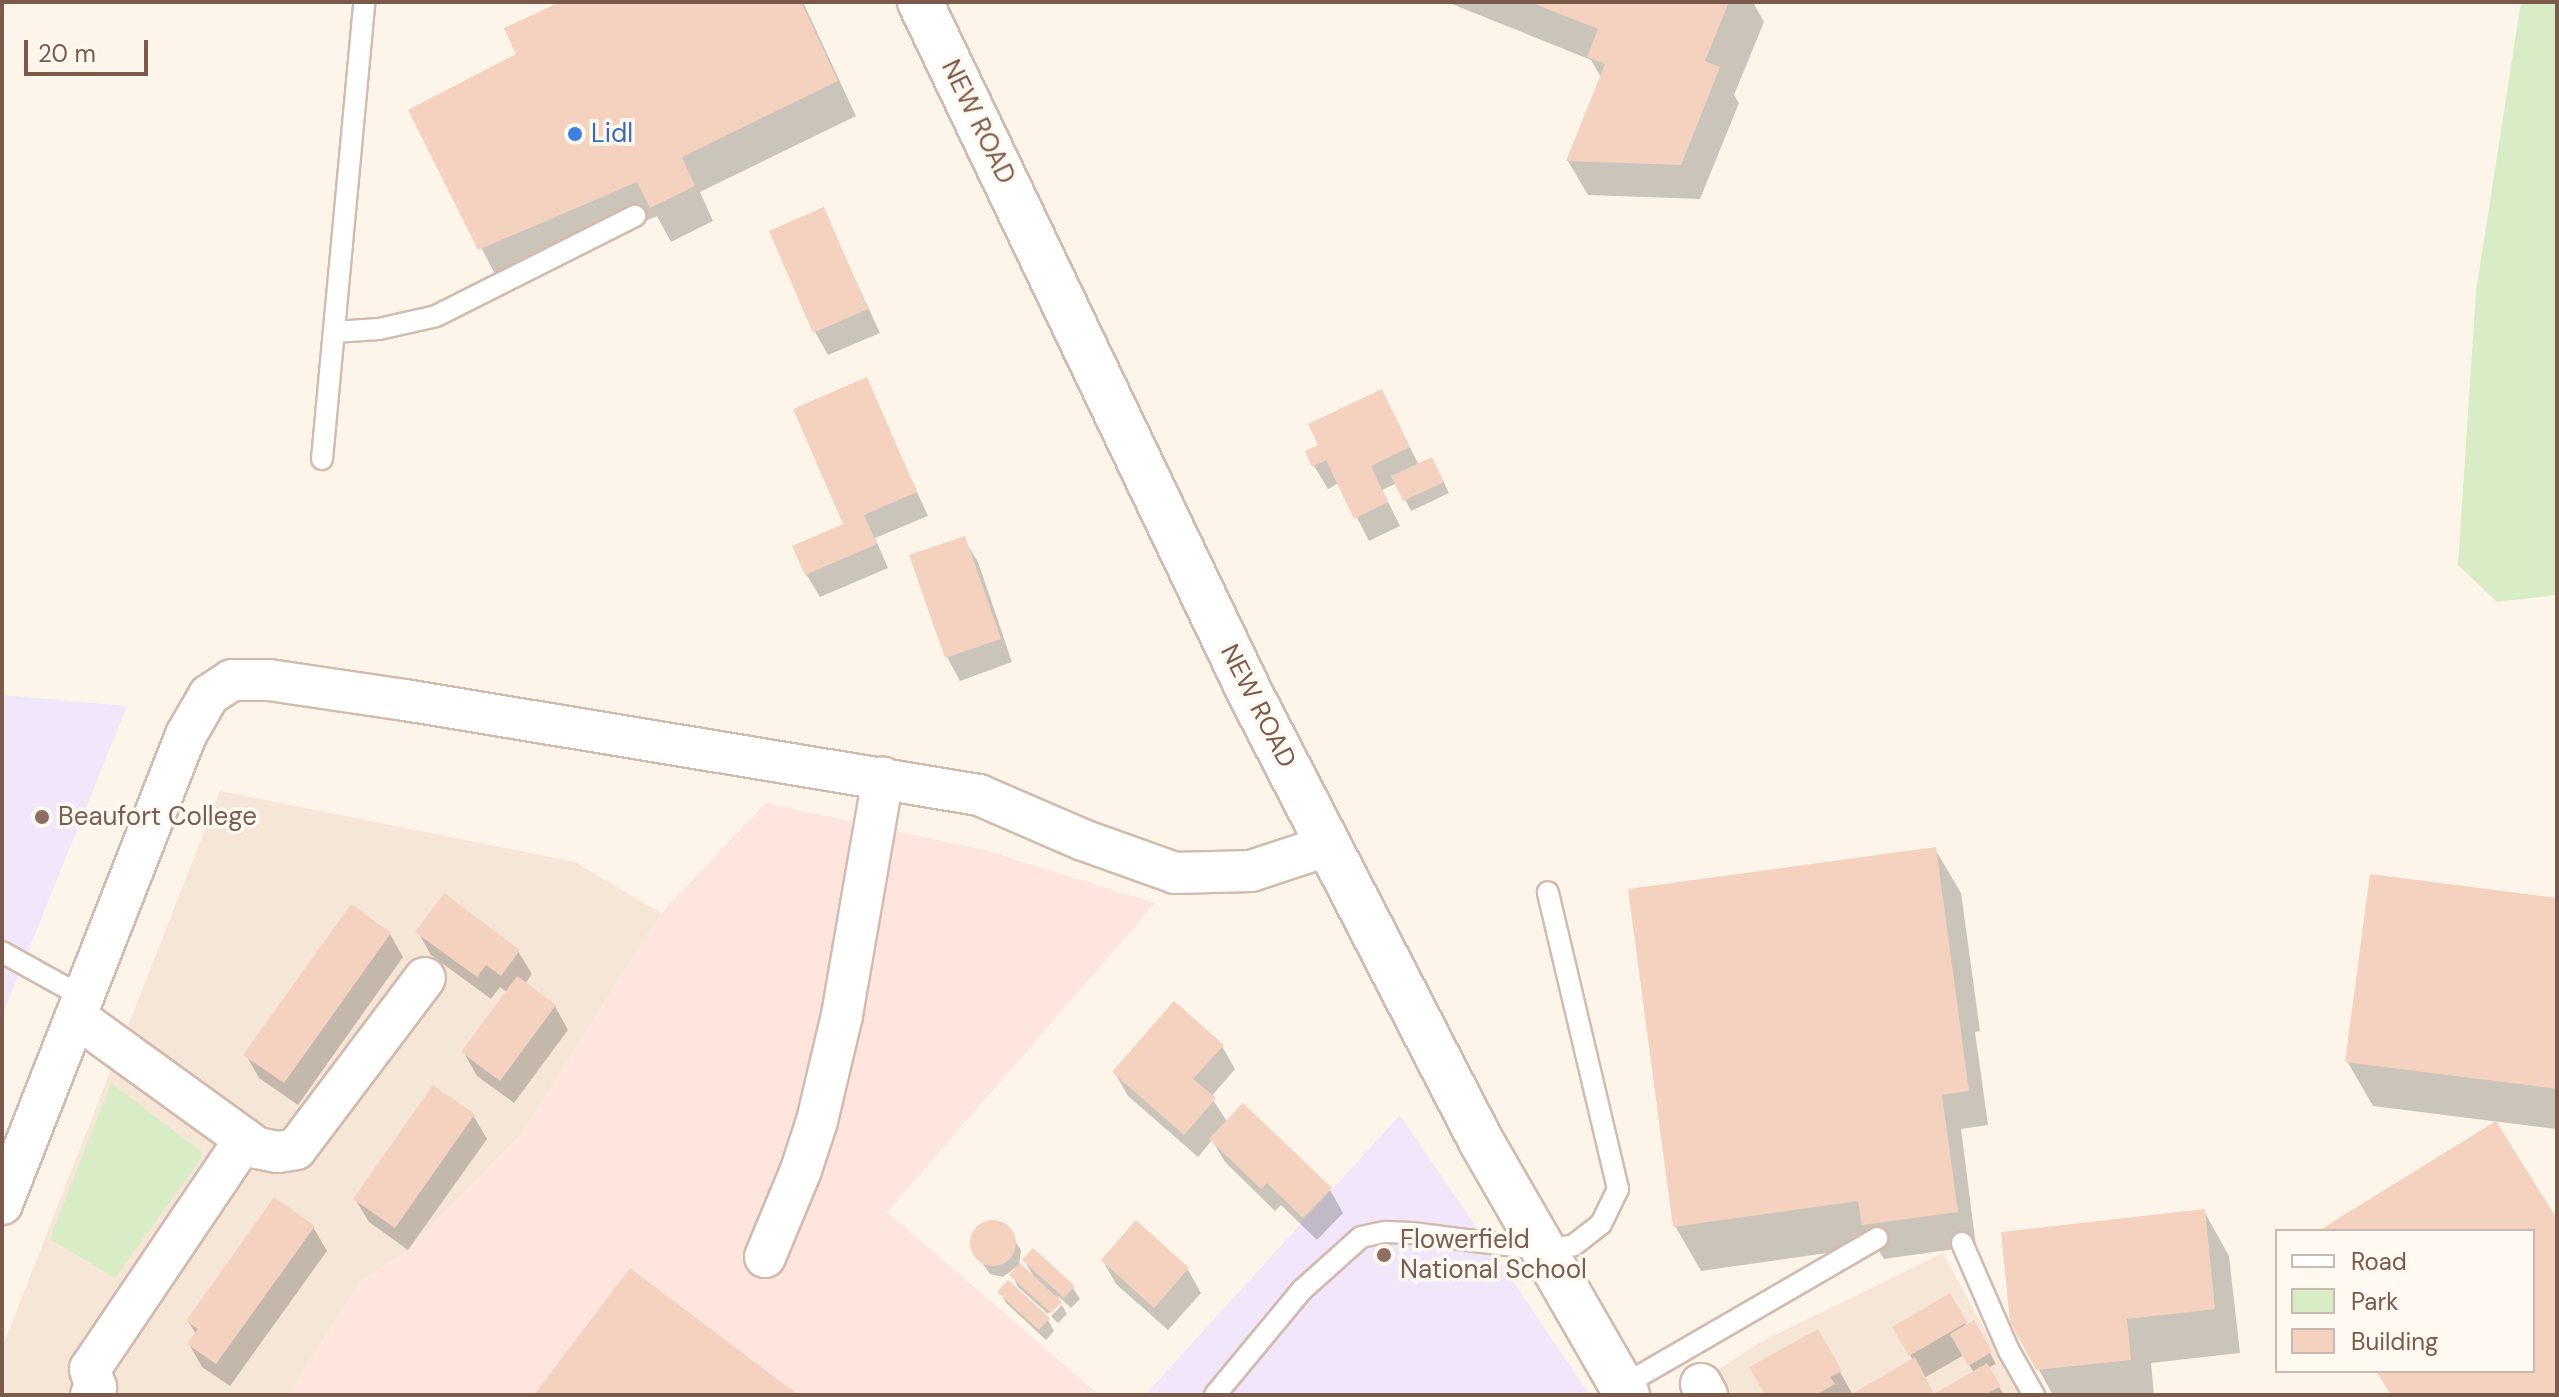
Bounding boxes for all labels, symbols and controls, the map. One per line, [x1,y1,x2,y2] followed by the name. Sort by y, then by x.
[28,24,152,74] scale bar
[38,38,96,69] text: 20 m
[935,55,1021,189] street label: NEW ROAD
[591,118,633,150] place label: Lidl
[566,125,584,143] marker: Lidl
[1214,639,1302,773] street label: NEW ROAD
[58,801,257,833] place label: Beaufort College
[33,808,51,826] marker: Beaufort College
[1400,1224,1587,1286] place label: Flowerfield National School
[2275,1229,2535,1373] legend
[1375,1246,1393,1264] marker: Flowerfield National School
[2351,1246,2407,1277] text: Road
[2351,1286,2398,1317] text: Park
[2351,1326,2438,1357] text: Building

